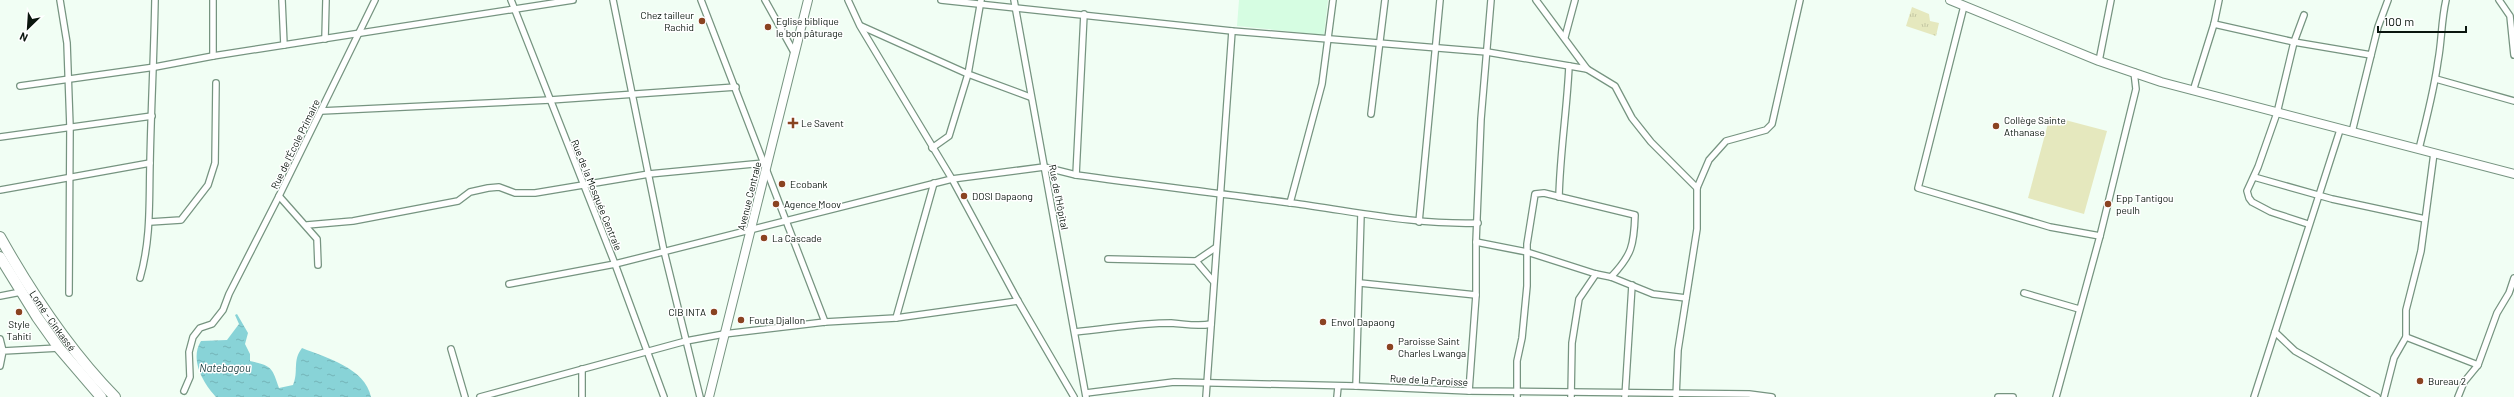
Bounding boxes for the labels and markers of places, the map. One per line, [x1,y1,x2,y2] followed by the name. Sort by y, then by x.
[641,9,694,33] place label: Chez tailleur Rachid
[776,15,843,39] place label: Eglise biblique le bon pâturage
[697,16,707,26] marker: Chez tailleur Rachid
[763,22,773,32] marker: Eglise biblique le bon pâturage
[2004,114,2066,138] place label: Collège Sainte Athanase
[801,117,844,129] place label: Le Savent
[788,118,798,128] marker: Le Savent
[1991,121,2001,131] marker: Collège Sainte Athanase
[790,178,828,190] place label: Ecobank
[777,179,787,189] marker: Ecobank
[972,190,1033,202] place label: DOSI Dapaong
[959,191,969,201] marker: DOSI Dapaong
[2116,192,2173,216] place label: Epp Tantigou peulh
[784,198,841,210] place label: Agence Moov
[771,199,781,209] marker: Agence Moov
[2103,199,2113,209] marker: Epp Tantigou peulh
[772,232,822,244] place label: La Cascade
[759,233,769,243] marker: La Cascade
[669,306,706,318] place label: CIB INTA
[14,307,24,317] marker: Style Tahiti
[709,307,719,317] marker: CIB INTA
[749,314,805,326] place label: Fouta Djallon
[736,315,746,325] marker: Fouta Djallon
[1331,316,1395,328] place label: Envol Dapaong
[1318,317,1328,327] marker: Envol Dapaong
[7,318,31,342] place label: Style Tahiti
[1398,335,1466,359] place label: Paroisse Saint Charles Lwanga
[1385,342,1395,352] marker: Paroisse Saint Charles Lwanga
[2428,375,2466,387] place label: Bureau 2
[2415,376,2425,386] marker: Bureau 2

